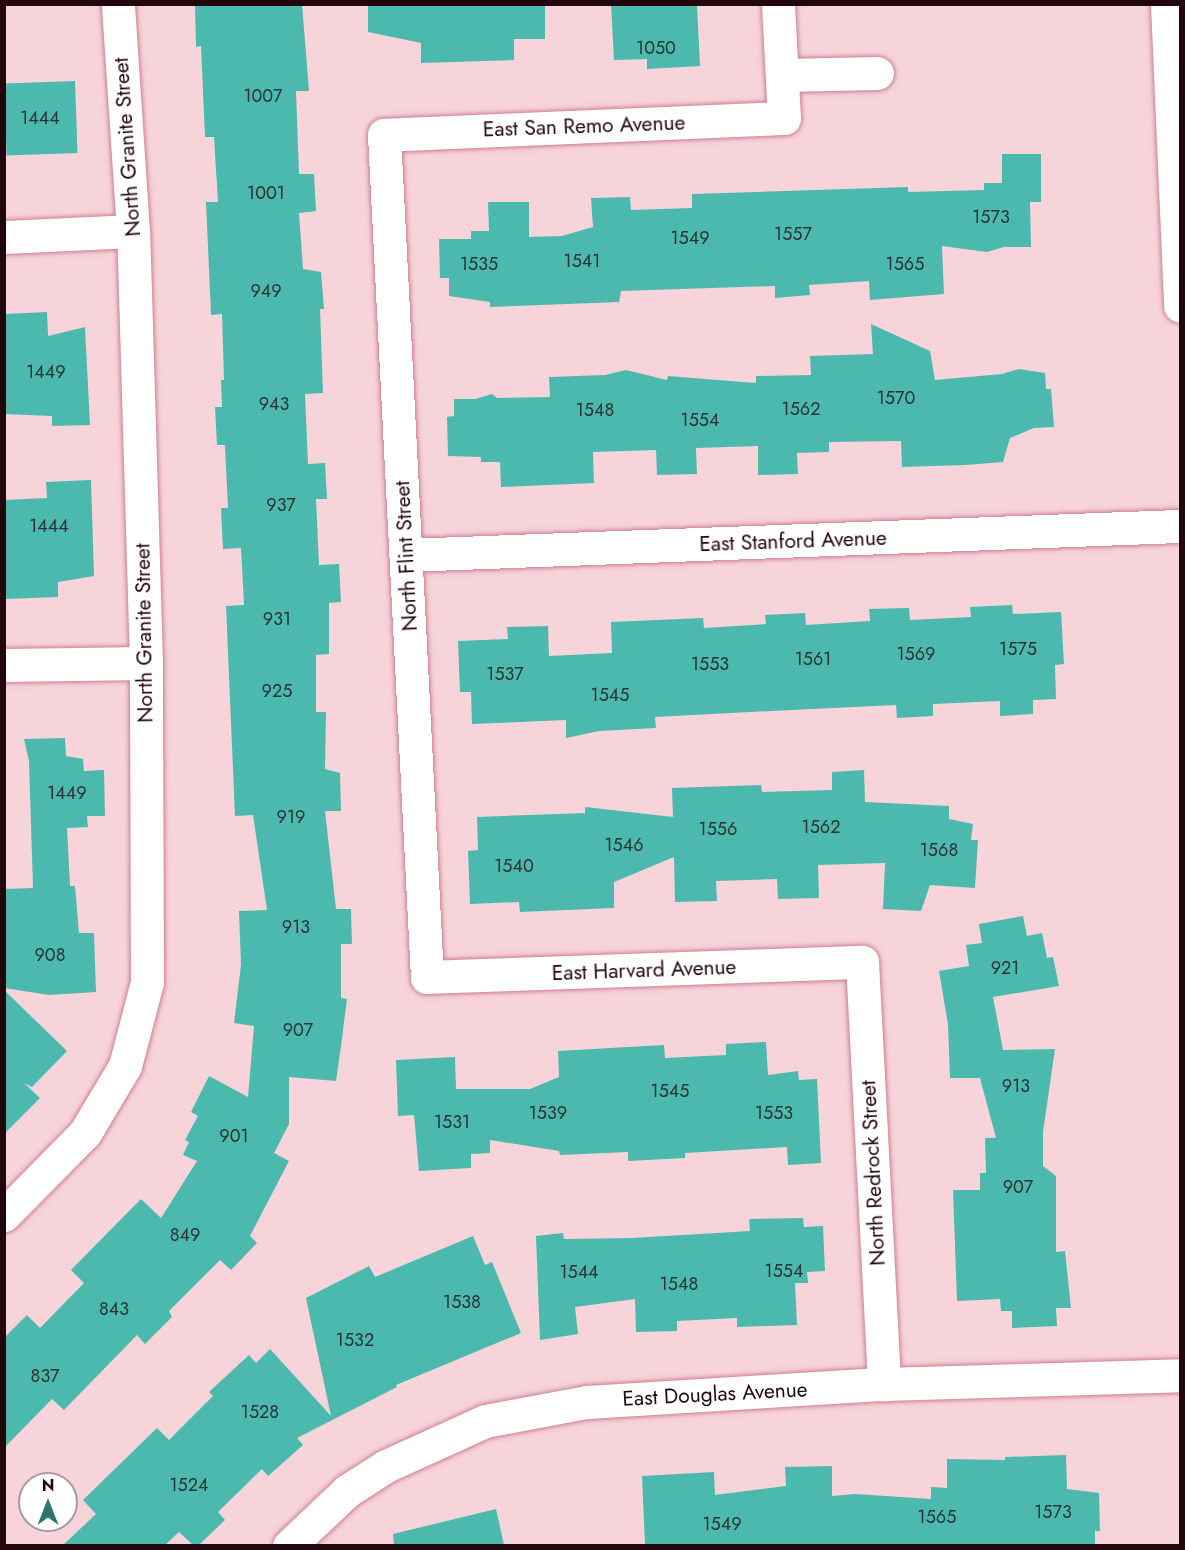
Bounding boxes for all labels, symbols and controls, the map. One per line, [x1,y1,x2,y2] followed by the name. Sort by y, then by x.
[636,37,676,59] house number: 1050
[108,57,146,237] street label: North Granite Street
[243,85,283,107] house number: 1007
[20,107,60,129] house number: 1444
[482,110,686,142] street label: East San Remo Avenue
[247,182,285,204] house number: 1001
[972,206,1010,228] house number: 1573
[774,223,812,245] house number: 1557
[670,227,710,249] house number: 1549
[564,250,600,272] house number: 1541
[460,253,498,275] house number: 1535
[886,253,924,275] house number: 1565
[250,280,282,302] house number: 949
[26,361,66,383] house number: 1449
[877,387,915,409] house number: 1570
[259,393,289,415] house number: 943
[782,398,820,420] house number: 1562
[576,399,614,421] house number: 1548
[681,409,719,431] house number: 1554
[389,480,423,632] street label: North Flint Street
[266,494,296,516] house number: 937
[29,515,69,537] house number: 1444
[699,525,887,557] street label: East Stanford Avenue
[130,543,158,723] street label: North Granite Street
[263,608,291,630] house number: 931
[999,638,1037,660] house number: 1575
[897,643,935,665] house number: 1569
[795,648,831,670] house number: 1561
[691,653,729,675] house number: 1553
[486,663,524,685] house number: 1537
[262,680,292,702] house number: 925
[591,684,629,706] house number: 1545
[47,782,87,804] house number: 1449
[277,806,305,828] house number: 919
[802,816,840,838] house number: 1562
[699,818,737,840] house number: 1556
[604,834,644,856] house number: 1546
[920,839,958,861] house number: 1568
[494,855,534,877] house number: 1540
[282,916,310,938] house number: 913
[35,944,65,966] house number: 908
[551,954,737,986] street label: East Harvard Avenue
[991,957,1019,979] house number: 921
[283,1019,313,1041] house number: 907
[1002,1075,1030,1097] house number: 913
[651,1080,689,1102] house number: 1545
[856,1080,890,1266] street label: North Redrock Street
[529,1102,567,1124] house number: 1539
[755,1102,793,1124] house number: 1553
[434,1111,470,1133] house number: 1531
[219,1125,249,1147] house number: 901
[1003,1176,1033,1198] house number: 907
[170,1224,200,1246] house number: 849
[765,1260,803,1282] house number: 1554
[559,1261,599,1283] house number: 1544
[660,1273,698,1295] house number: 1548
[443,1291,481,1313] house number: 1538
[99,1298,129,1320] house number: 843
[336,1329,374,1351] house number: 1532
[31,1365,59,1387] house number: 837
[622,1377,808,1411] street label: East Douglas Avenue
[241,1401,279,1423] house number: 1528
[18,1472,78,1532] north arrow
[42,1474,54,1497] text: N
[170,1474,208,1496] house number: 1524
[1034,1501,1072,1523] house number: 1573
[918,1506,956,1528] house number: 1565
[702,1513,742,1535] house number: 1549

